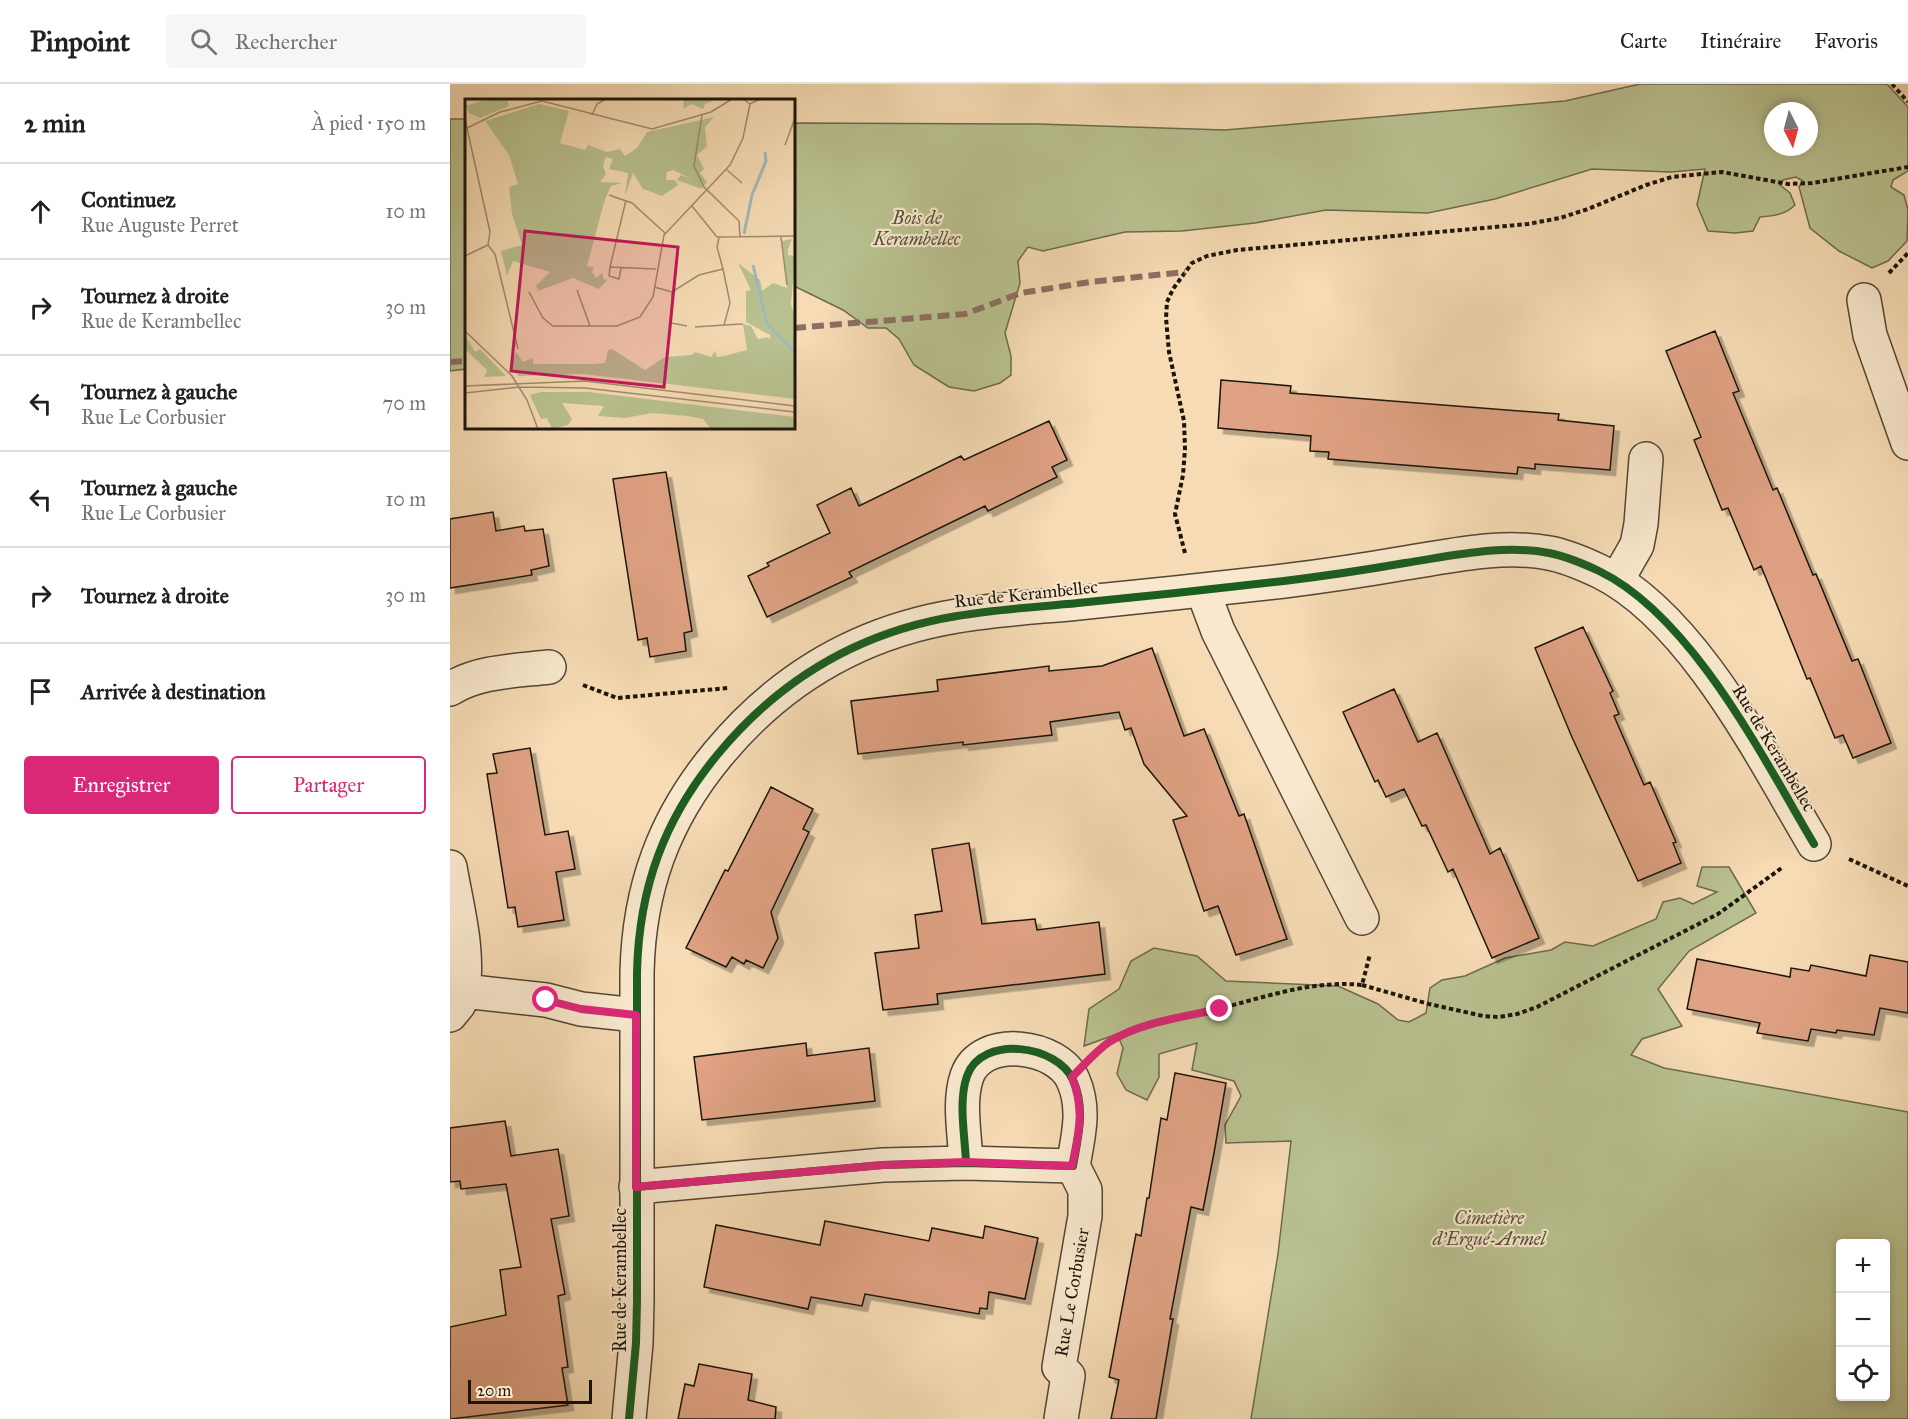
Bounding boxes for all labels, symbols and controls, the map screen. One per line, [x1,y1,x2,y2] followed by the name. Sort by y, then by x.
[166,14,586,68] search box
[30,24,130,59] text: Pinpoint
[187,25,220,58] icon: search
[235,28,337,55] text: Rechercher
[1620,28,1667,54] text: Carte
[1700,28,1781,54] text: Itinéraire
[1814,28,1878,54] text: Favoris
[465,99,795,429] inset map
[1764,102,1818,156] north arrow
[24,107,85,139] text: 2 min
[312,111,426,135] text: À pied · 150 m
[81,186,176,213] text: Continuez
[24,195,57,228] icon: ahead
[385,199,426,223] text: 10 m
[873,207,961,250] park label: Bois de Kerambellec
[81,213,239,237] text: Rue Auguste Perret
[81,282,229,309] text: Tournez à droite
[24,291,57,324] icon: right
[385,295,426,319] text: 30 m
[81,309,241,333] text: Rue de Kerambellec
[81,378,237,405] text: Tournez à gauche
[24,387,57,420] icon: left
[383,391,426,415] text: 70 m
[81,405,226,429] text: Rue Le Corbusier
[81,474,237,501] text: Tournez à gauche
[24,483,57,516] icon: left
[385,487,426,511] text: 10 m
[81,501,226,525] text: Rue Le Corbusier
[953,575,1099,612] street label: Rue de Kerambellec
[24,579,57,612] icon: right
[81,582,229,609] text: Tournez à droite
[385,583,426,607] text: 30 m
[24,675,57,708] icon: arrive
[81,678,266,705] text: Arrivée à destination
[1727,680,1821,816] street label: Rue de Kerambellec
[24,756,219,814] button: Enregistrer
[231,756,426,814] button: Partager
[532,986,558,1012] route start
[1206,995,1232,1021] route end
[609,1207,631,1352] street label: Rue de Kerambellec
[1432,1207,1548,1250] park label: Cimetière d'Ergué-Armel
[1050,1226,1094,1359] street label: Rue Le Corbusier
[1836,1239,1890,1401] map controls
[1836,1239,1890,1293] button: +
[1836,1293,1890,1347] button: −
[1836,1347,1890,1401] button: locate
[468,1377,592,1404] scale bar
[477,1381,511,1400] text: 20 m

